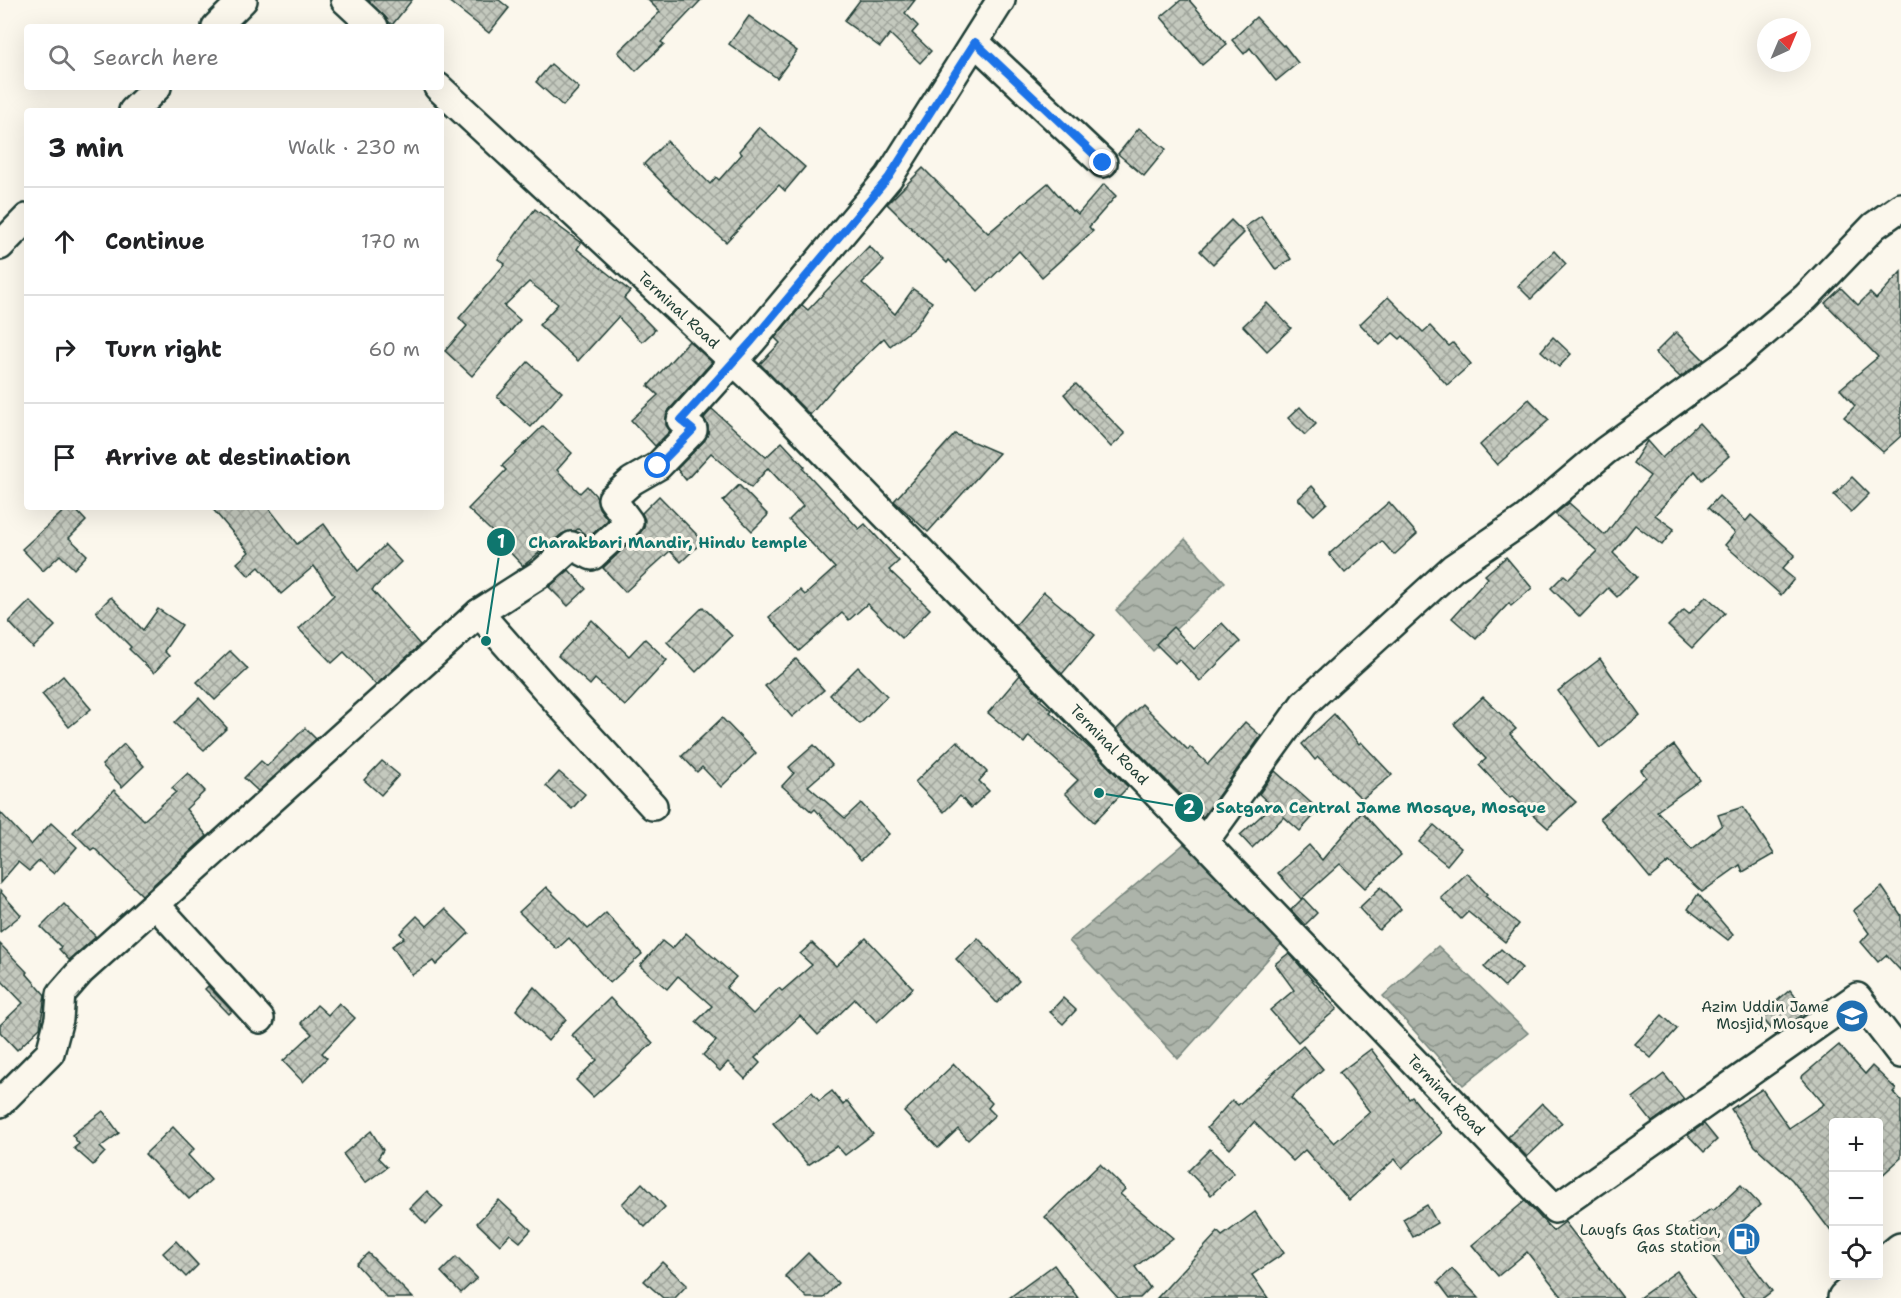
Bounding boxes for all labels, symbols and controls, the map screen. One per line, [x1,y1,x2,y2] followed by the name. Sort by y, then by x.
[1757,18,1811,72] north arrow
[24,24,444,90] search box
[45,41,78,74] icon: search
[93,43,219,72] text: Search here
[48,130,124,165] text: 3 min
[288,134,420,160] text: Walk · 230 m
[1089,149,1115,175] route end
[48,225,81,258] icon: ahead
[105,227,205,256] text: Continue
[361,228,420,254] text: 170 m
[633,267,724,353] street label: Terminal Road
[48,333,81,366] icon: right
[105,335,222,364] text: Turn right
[368,336,420,362] text: 60 m
[48,441,81,474] icon: arrive
[105,443,351,472] text: Arrive at destination
[644,452,670,478] route start
[486,525,819,559] callout: Charakbari Mandir, Hindu temple
[497,530,505,554] text: 1
[528,532,808,553] text: Charakbari Mandir, Hindu temple
[1065,700,1153,790] street label: Terminal Road
[1174,791,1559,825] callout: Satgara Central Jame Mosque, Mosque
[1183,796,1196,820] text: 2
[1216,797,1547,818] text: Satgara Central Jame Mosque, Mosque
[1701,997,1829,1034] place label: Azim Uddin Jame Mosjid, Mosque
[1834,998,1870,1034] school or university icon: Azim Uddin Jame Mosjid, Mosque
[1403,1050,1490,1140] street label: Terminal Road
[1829,1118,1883,1280] map controls
[1829,1118,1883,1172] button: +
[1829,1172,1883,1226] button: −
[1580,1220,1721,1257] place label: Laugfs Gas Station, Gas station
[1726,1221,1762,1257] fuel station icon: Laugfs Gas Station, Gas station
[1829,1226,1883,1280] button: locate

